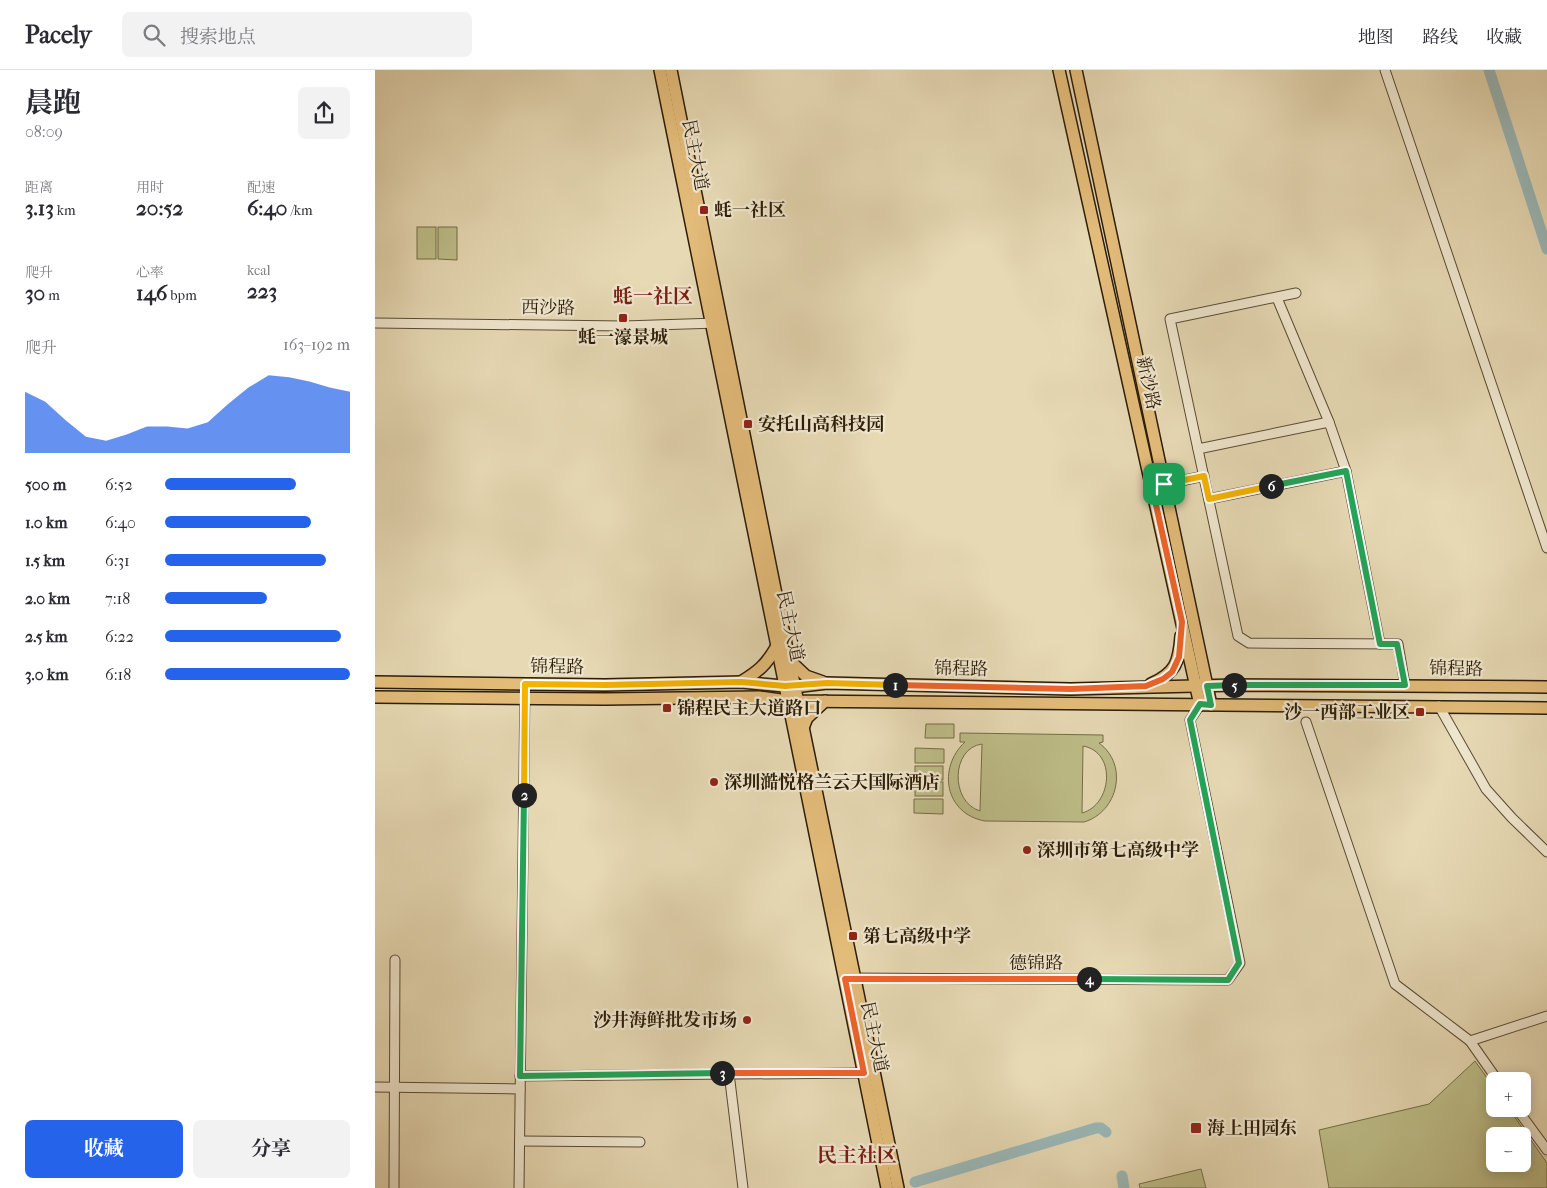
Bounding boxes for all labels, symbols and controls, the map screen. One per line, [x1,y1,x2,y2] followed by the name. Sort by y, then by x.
[122,12,472,57] search box
[25,21,92,49] text: Pacely
[140,21,168,49] icon: search
[180,26,256,48] text: 搜索地点
[1358,27,1394,48] text: 地图
[1422,27,1458,48] text: 路线
[1486,27,1522,48] text: 收藏
[25,86,81,119] text: 晨跑
[298,87,350,139] button: share
[678,118,712,192] street label: 民主大道
[25,122,63,141] text: 08:09
[25,179,53,196] text: 距离
[136,179,164,196] text: 用时
[247,179,275,196] text: 配速
[25,196,54,220] text: 3.13
[136,196,183,220] text: 20:52
[247,196,287,220] text: 6:40
[714,200,786,221] place label: 蚝一社区
[54,202,76,219] text: km
[287,202,313,219] text: /km
[698,204,710,216] marker: 蚝一社区
[247,262,271,279] text: kcal
[25,264,53,281] text: 爬升
[136,264,164,281] text: 心率
[247,279,277,303] text: 223
[25,281,45,305] text: 30
[136,281,167,305] text: 146
[613,285,693,308] district label: 蚝一社区
[45,287,60,304] text: m
[167,287,197,304] text: bpm
[521,297,575,319] street label: 西沙路
[617,312,629,324] marker: 蚝一濠景城
[578,327,668,348] place label: 蚝一濠景城
[283,335,350,354] text: 163–192 m
[25,338,57,357] text: 爬升
[1132,354,1164,412] street label: 新沙路
[758,414,884,435] place label: 安托山高科技园
[742,418,754,430] marker: 安托山高科技园
[1143,463,1185,505] pin
[1150,470,1178,498] icon: arrive
[1259,474,1283,498] pin: 6
[25,475,66,494] text: 500 m
[105,475,133,494] text: 6:52
[1268,478,1275,495] text: 6
[25,513,68,532] text: 1.0 km
[105,513,136,532] text: 6:40
[25,551,65,570] text: 1.5 km
[105,551,130,570] text: 6:31
[25,589,70,608] text: 2.0 km
[105,589,130,608] text: 7:18
[772,589,808,663] street label: 民主大道
[25,627,68,646] text: 2.5 km
[105,627,134,646] text: 6:22
[530,656,584,678] street label: 锦程路
[934,658,988,680] street label: 锦程路
[1429,658,1483,680] street label: 锦程路
[25,665,68,684] text: 3.0 km
[105,665,131,684] text: 6:18
[883,672,907,698] pin: 1
[1221,672,1247,698] pin: 5
[893,677,898,694] text: 1
[1231,677,1238,694] text: 5
[677,698,821,719] place label: 锦程民主大道路口
[661,702,673,714] marker: 锦程民主大道路口
[1284,702,1410,723] place label: 沙一西部工业区
[1414,706,1426,718] marker: 沙一西部工业区
[724,772,940,793] place label: 深圳澔悦格兰云天国际酒店
[708,776,720,788] marker: 深圳澔悦格兰云天国际酒店
[511,782,537,808] pin: 2
[521,787,528,804] text: 2
[1037,840,1199,861] place label: 深圳市第七高级中学
[1021,844,1033,856] marker: 深圳市第七高级中学
[863,926,971,947] place label: 第七高级中学
[847,930,859,942] marker: 第七高级中学
[1009,953,1063,974] street label: 德锦路
[1077,966,1101,992] pin: 4
[1085,971,1094,988] text: 4
[856,1000,892,1074] street label: 民主大道
[593,1010,737,1031] place label: 沙井海鲜批发市场
[741,1014,753,1026] marker: 沙井海鲜批发市场
[709,1060,735,1086] pin: 3
[720,1065,725,1082] text: 3
[1486,1072,1531,1172] map controls
[1486,1072,1531,1117] button: +
[1207,1118,1297,1139] place label: 海上田园东
[25,1120,183,1178] button: 收藏
[193,1120,350,1178] button: 分享
[1189,1121,1203,1135] marker: 海上田园东
[1486,1127,1531,1172] button: −
[817,1144,897,1167] district label: 民主社区

